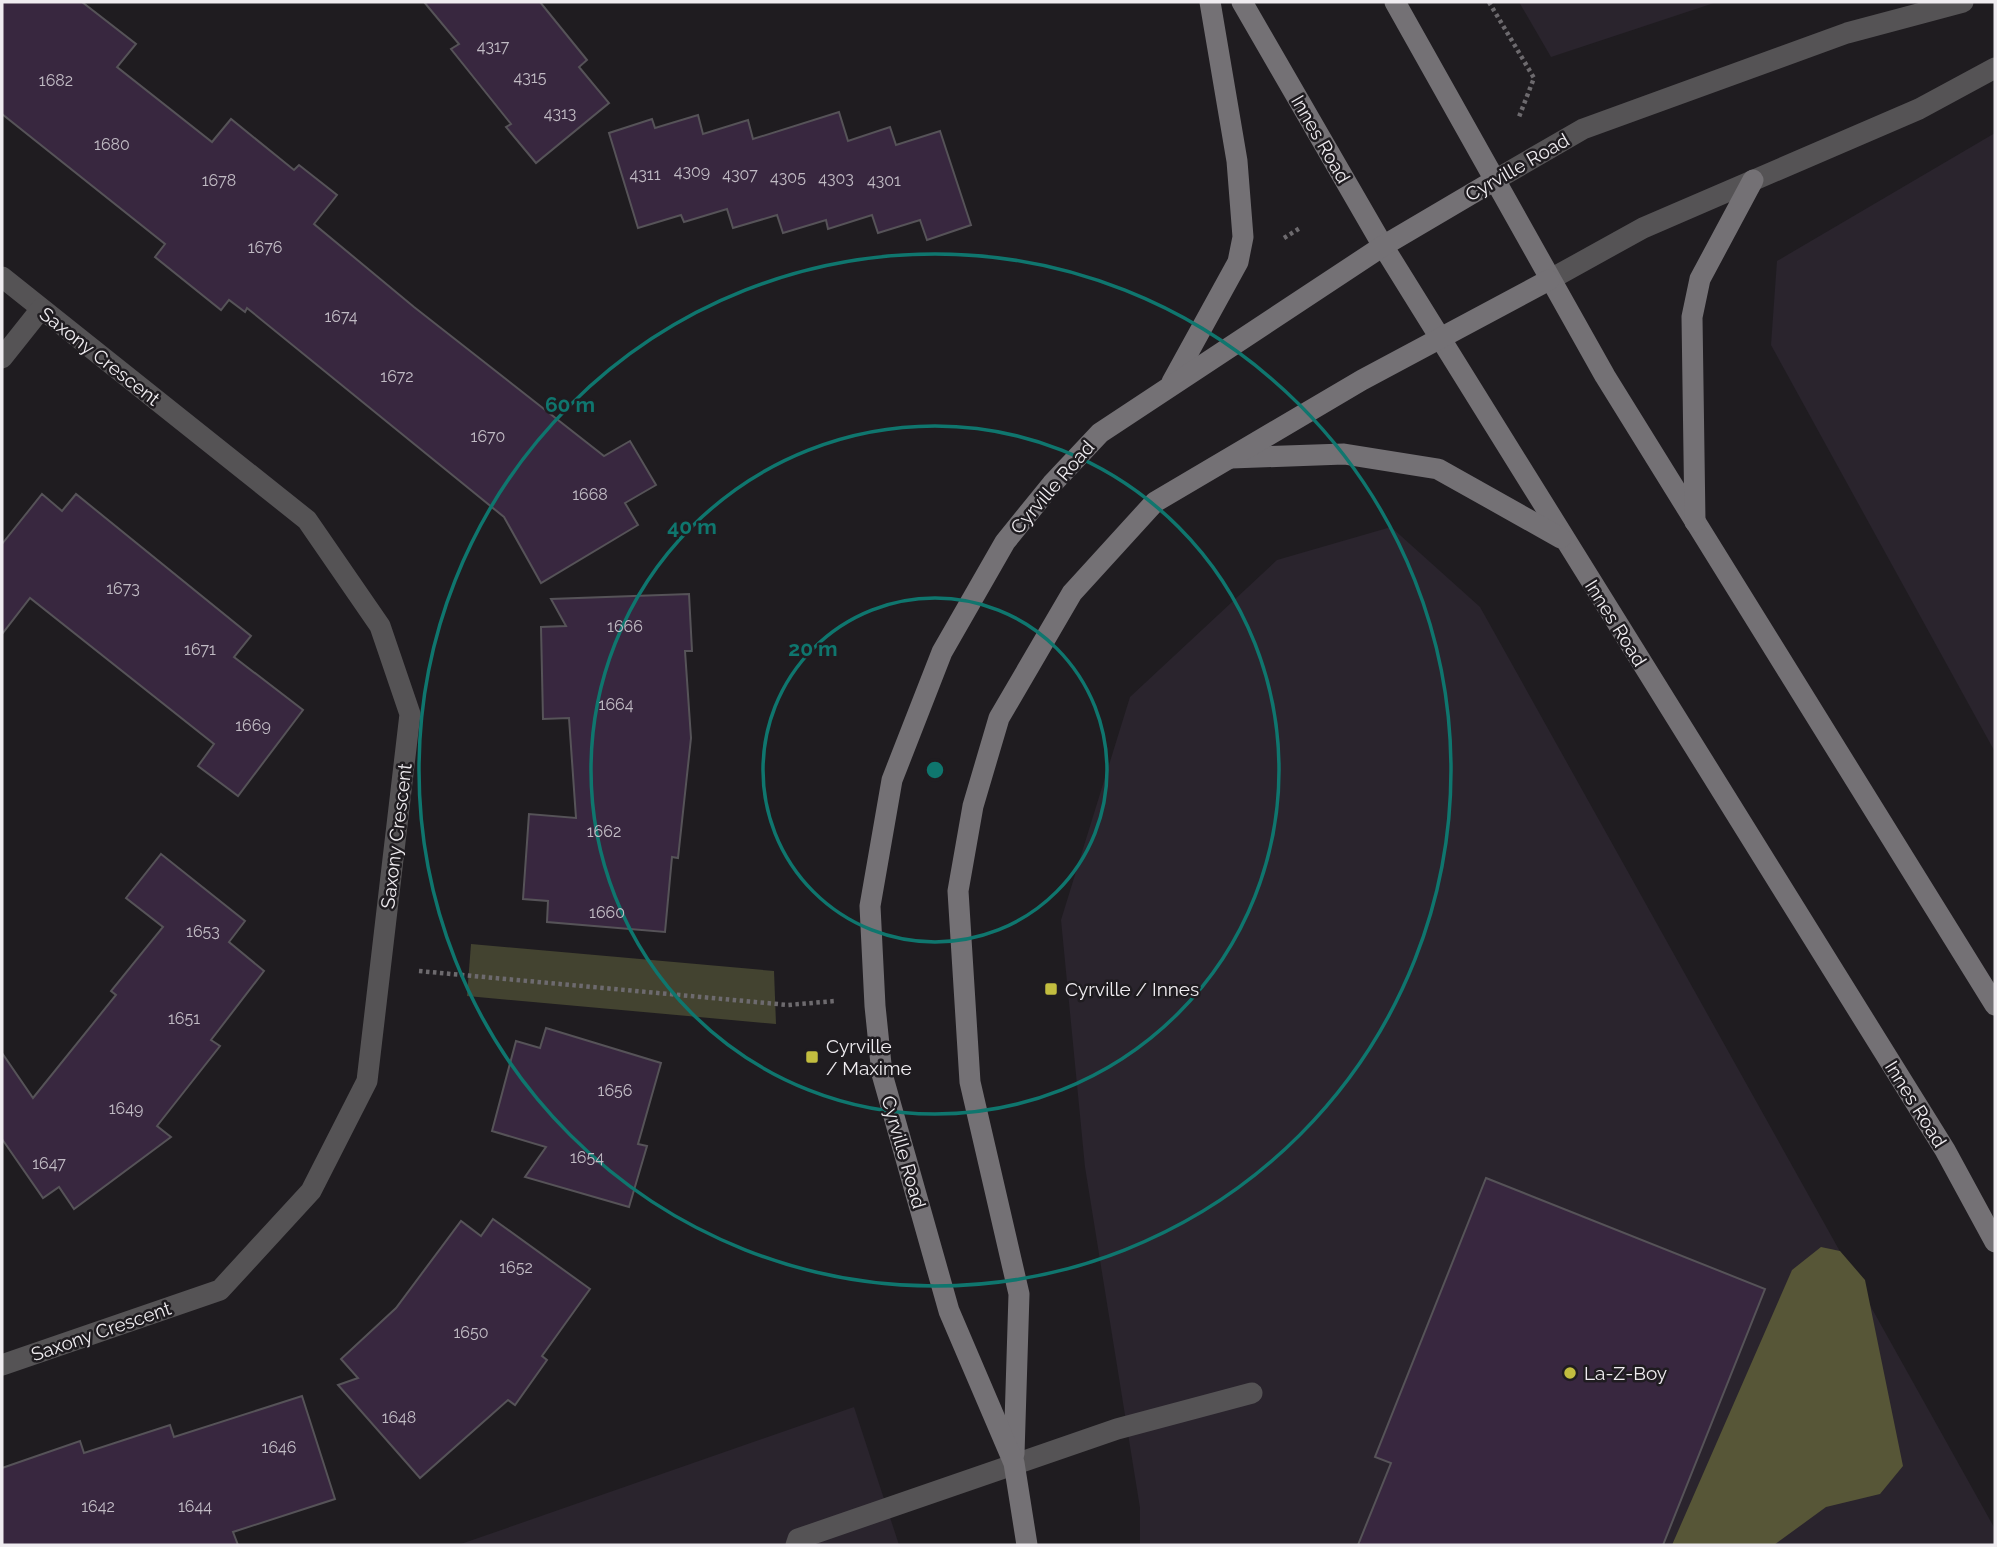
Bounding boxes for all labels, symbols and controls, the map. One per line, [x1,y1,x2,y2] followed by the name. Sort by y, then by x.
[477,37,510,56] house number: 4317
[514,68,547,87] house number: 4315
[39,71,73,90] house number: 1682
[1287,91,1355,187] street label: Innes Road
[544,104,576,123] house number: 4313
[1461,128,1573,206] street label: Cyrville Road
[94,135,130,154] house number: 1680
[674,162,710,181] house number: 4309
[630,165,661,184] house number: 4311
[722,165,758,184] house number: 4307
[770,168,806,187] house number: 4305
[818,169,854,188] house number: 4303
[202,171,236,190] house number: 1678
[867,171,901,190] house number: 4301
[248,238,282,257] house number: 1676
[36,302,165,410] street label: Saxony Crescent
[325,307,358,326] house number: 1674
[380,367,414,386] house number: 1672
[545,392,595,417] text: 60 m
[471,427,505,446] house number: 1670
[1006,436,1098,538] street label: Cyrville Road
[572,485,608,504] house number: 1668
[667,514,717,539] text: 40 m
[1581,576,1651,670] street label: Innes Road
[106,579,140,598] house number: 1673
[607,617,643,636] house number: 1666
[788,636,838,661] text: 20 m
[184,640,216,659] house number: 1671
[599,695,634,714] house number: 1664
[235,716,271,735] house number: 1669
[923,758,947,782] centre of rings
[376,761,416,910] street label: Saxony Crescent
[587,822,621,841] house number: 1662
[589,903,625,922] house number: 1660
[186,922,220,941] house number: 1653
[1065,978,1199,1000] place label: Cyrville / Innes
[1043,981,1059,997] marker: Cyrville / Innes
[168,1009,200,1028] house number: 1651
[826,1035,912,1079] place label: Cyrville / Maxime
[804,1049,820,1065] marker: Cyrville / Maxime
[1881,1057,1951,1151] street label: Innes Road
[598,1081,632,1100] house number: 1656
[877,1093,931,1211] street label: Cyrville Road
[109,1099,143,1118] house number: 1649
[570,1148,604,1167] house number: 1654
[32,1154,66,1173] house number: 1647
[499,1258,533,1277] house number: 1652
[28,1297,174,1365] street label: Saxony Crescent
[453,1323,489,1342] house number: 1650
[1584,1362,1667,1384] place label: La-Z-Boy
[1562,1365,1578,1381] marker: La-Z-Boy
[382,1408,416,1427] house number: 1648
[262,1438,296,1457] house number: 1646
[81,1497,115,1516] house number: 1642
[178,1497,212,1516] house number: 1644

